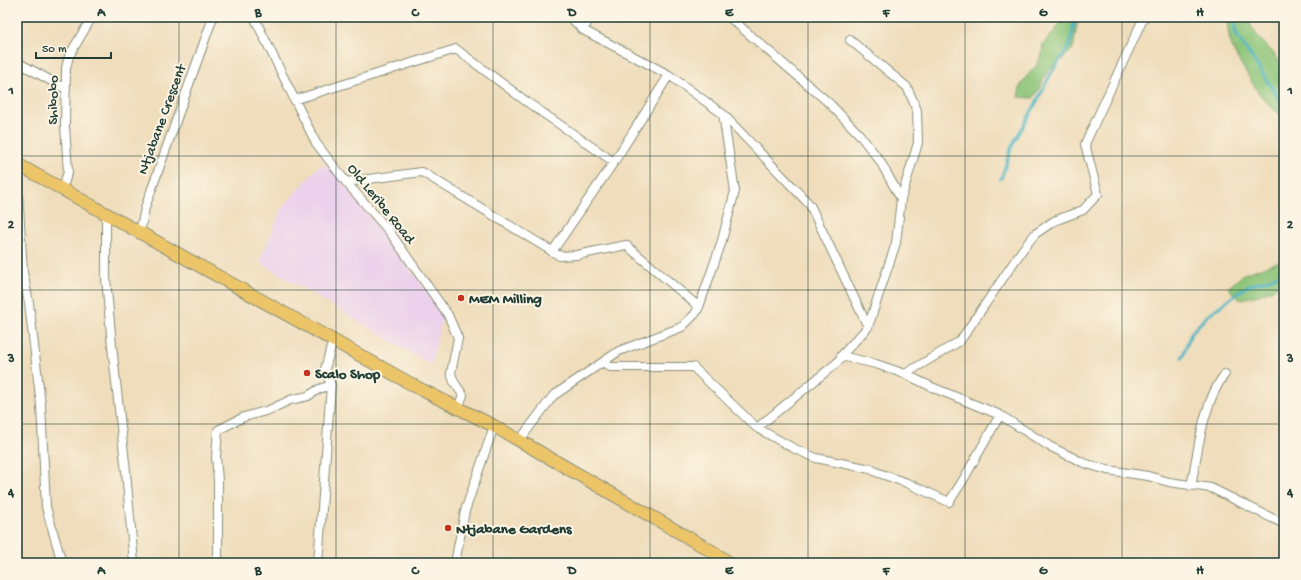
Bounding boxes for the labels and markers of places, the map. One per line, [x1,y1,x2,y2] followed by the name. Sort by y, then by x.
[469,291,542,309] place label: MEM Milling
[456,293,466,303] marker: MEM Milling
[315,366,381,384] place label: Scalo Shop
[302,368,312,378] marker: Scalo Shop
[456,521,573,539] place label: Ntjabane Gardens
[443,523,453,533] marker: Ntjabane Gardens

